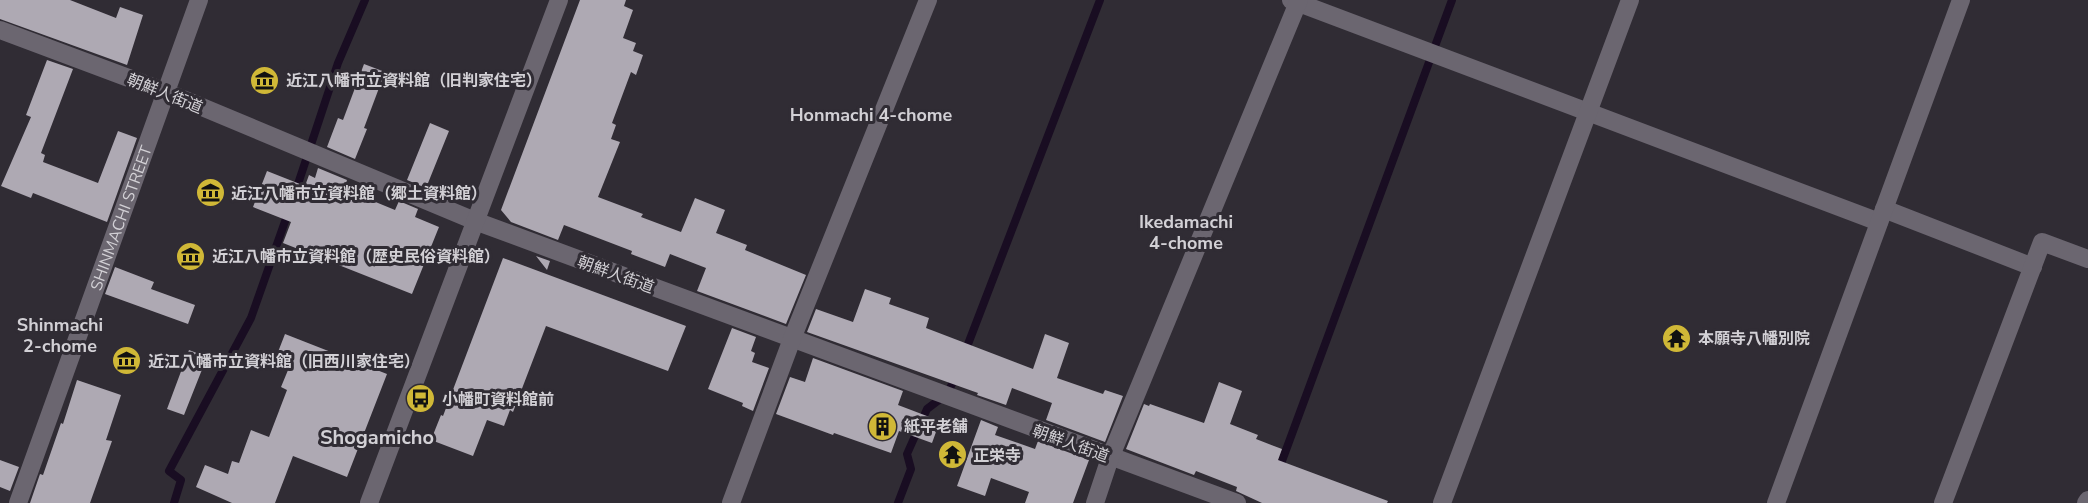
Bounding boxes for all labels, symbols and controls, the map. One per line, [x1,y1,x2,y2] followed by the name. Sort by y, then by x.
[249,64,281,96] museum icon: 近江八幡市立資料館（旧判家住宅）
[123,69,206,119] street label: 朝鮮人街道
[286,70,542,92] place label: 近江八幡市立資料館（旧判家住宅）
[790,103,953,127] district label: Honmachi 4-chome
[85,142,158,294] street label: SHINMACHI STREET
[194,177,226,209] museum icon: 近江八幡市立資料館（郷土資料館）
[231,183,487,205] place label: 近江八幡市立資料館（郷土資料館）
[1139,210,1233,255] district label: Ikedamachi 4-chome
[175,240,207,272] museum icon: 近江八幡市立資料館（歴史民俗資料館）
[212,246,500,268] place label: 近江八幡市立資料館（歴史民俗資料館）
[574,251,657,299] street label: 朝鮮人街道
[17,313,103,358] district label: Shinmachi 2-chome
[1661,322,1693,354] temple icon: 本願寺八幡別院
[1698,328,1810,350] place label: 本願寺八幡別院
[111,345,143,377] museum icon: 近江八幡市立資料館（旧西川家住宅）
[148,351,420,373] place label: 近江八幡市立資料館（旧西川家住宅）
[405,383,437,415] bus stop icon: 小幡町資料館前
[442,389,554,411] place label: 小幡町資料館前
[867,410,899,442] building icon: 紙平老舗
[904,416,968,438] place label: 紙平老舗
[1029,420,1112,468] street label: 朝鮮人街道
[320,424,434,451] district label: Shogamicho
[936,439,968,471] temple icon: 正栄寺
[973,445,1021,467] place label: 正栄寺

